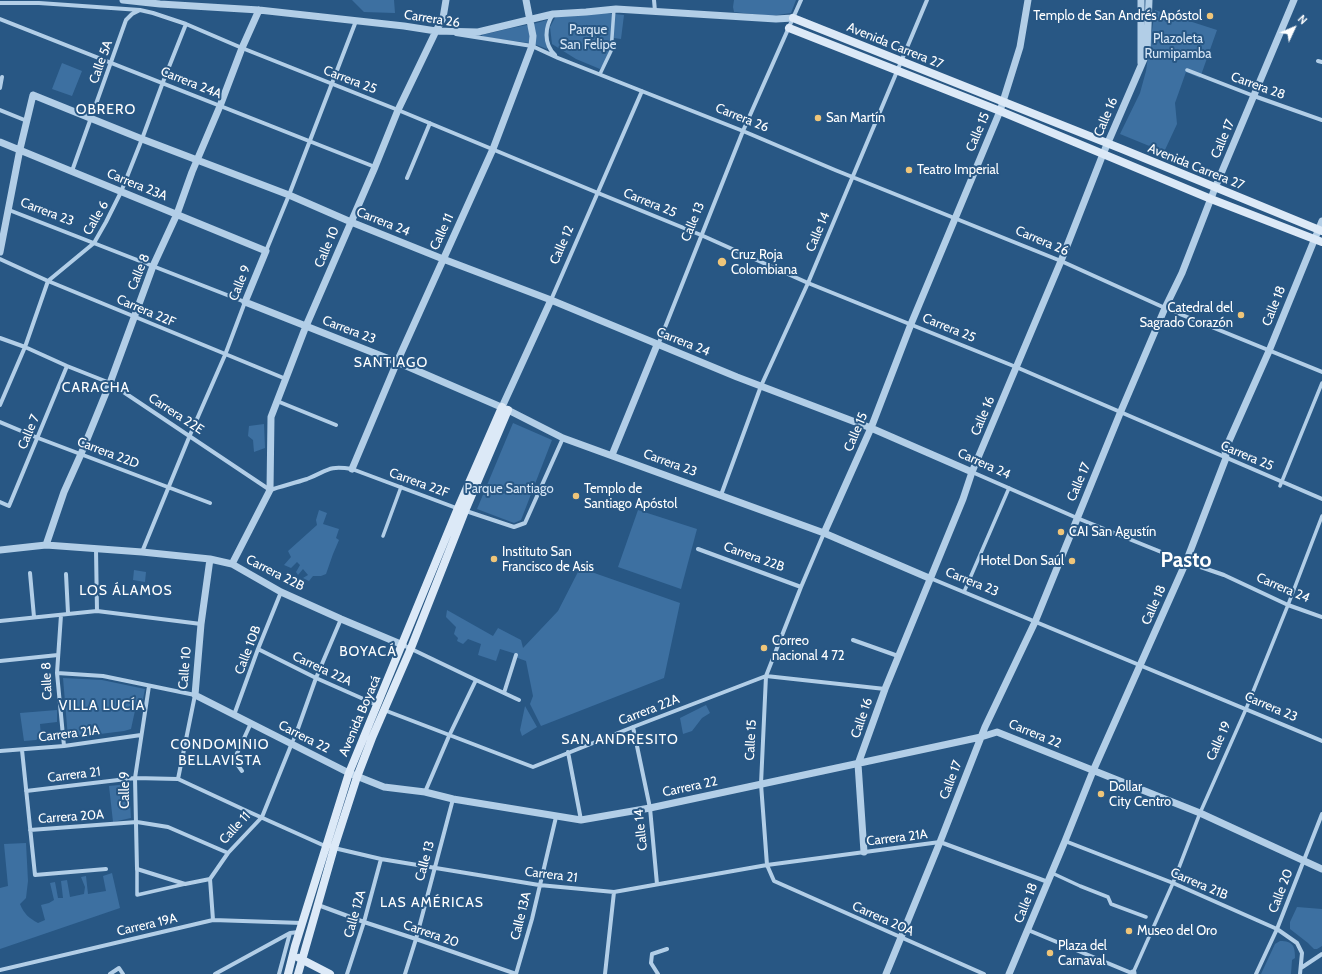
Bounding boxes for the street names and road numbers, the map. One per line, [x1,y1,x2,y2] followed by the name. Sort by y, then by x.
[403,7,461,31] street label: Carrera 26
[845,20,945,72] street label: Avenida Carrera 27
[86,38,116,86] street label: Calle 5A
[321,63,379,97] street label: Carrera 25
[158,64,224,102] street label: Carrera 24A
[1229,69,1287,103] street label: Carrera 28
[1091,95,1121,139] street label: Calle 16
[713,100,771,136] street label: Carrera 26
[963,110,993,154] street label: Calle 15
[1208,117,1238,161] street label: Calle 17
[1146,141,1246,193] street label: Avenida Carrera 27
[104,166,170,204] street label: Carrera 23A
[621,185,679,221] street label: Carrera 25
[18,195,76,229] street label: Carrera 23
[80,198,112,238] street label: Calle 6
[678,200,708,244] street label: Calle 13
[354,204,412,240] street label: Carrera 24
[803,210,833,254] street label: Calle 14
[427,211,457,253] street label: Calle 11
[547,223,577,267] street label: Calle 12
[1013,223,1071,259] street label: Carrera 26
[311,224,343,270] street label: Calle 10
[125,252,153,292] street label: Calle 8
[226,263,254,303] street label: Calle 9
[1259,284,1289,328] street label: Calle 18
[114,292,178,330] street label: Carrera 22F
[920,310,978,346] street label: Carrera 25
[320,313,378,347] street label: Carrera 23
[654,324,712,360] street label: Carrera 24
[145,390,207,438] street label: Carrera 22E
[968,394,998,438] street label: Calle 16
[841,410,871,454] street label: Calle 15
[15,412,43,452] street label: Calle 7
[75,434,141,472] street label: Carrera 22D
[1218,438,1276,474] street label: Carrera 25
[955,445,1013,483] street label: Carrera 24
[641,446,699,480] street label: Carrera 23
[1064,460,1094,504] street label: Calle 17
[387,465,451,501] street label: Carrera 22F
[721,539,787,575] street label: Carrera 22B
[243,552,307,594] street label: Carrera 22B
[943,564,1001,600] street label: Carrera 23
[1254,570,1312,606] street label: Carrera 24
[1138,583,1170,627] street label: Calle 18
[232,623,264,677] street label: Calle 10B
[175,646,195,690] street label: Calle 10
[290,648,354,690] street label: Carrera 22A
[39,662,55,700] street label: Calle 8
[336,673,384,759] street label: Avenida Boyacá
[1242,689,1300,725] street label: Carrera 23
[616,691,682,729] street label: Carrera 22A
[848,696,876,740] street label: Calle 16
[1006,716,1064,752] street label: Carrera 22
[276,717,332,757] street label: Carrera 22
[742,719,760,761] street label: Calle 15
[1203,719,1235,763] street label: Calle 19
[38,723,100,745] street label: Carrera 21A
[936,758,966,802] street label: Calle 17
[47,764,101,786] street label: Carrera 21
[117,771,133,809] street label: Calle 9
[661,774,719,800] street label: Carrera 22
[38,807,104,827] street label: Carrera 20A
[631,808,651,852] street label: Calle 14
[216,809,254,847] street label: Calle 11
[866,827,928,849] street label: Carrera 21A
[412,839,438,883] street label: Calle 13
[524,864,578,886] street label: Carrera 21
[1168,865,1230,903] street label: Carrera 21B
[1266,867,1296,915] street label: Calle 20
[1011,881,1041,925] street label: Calle 18
[341,888,369,940] street label: Calle 12A
[507,890,535,942] street label: Calle 13A
[850,898,916,940] street label: Carrera 20A
[115,910,179,940] street label: Carrera 19A
[401,917,461,951] street label: Carrera 20

